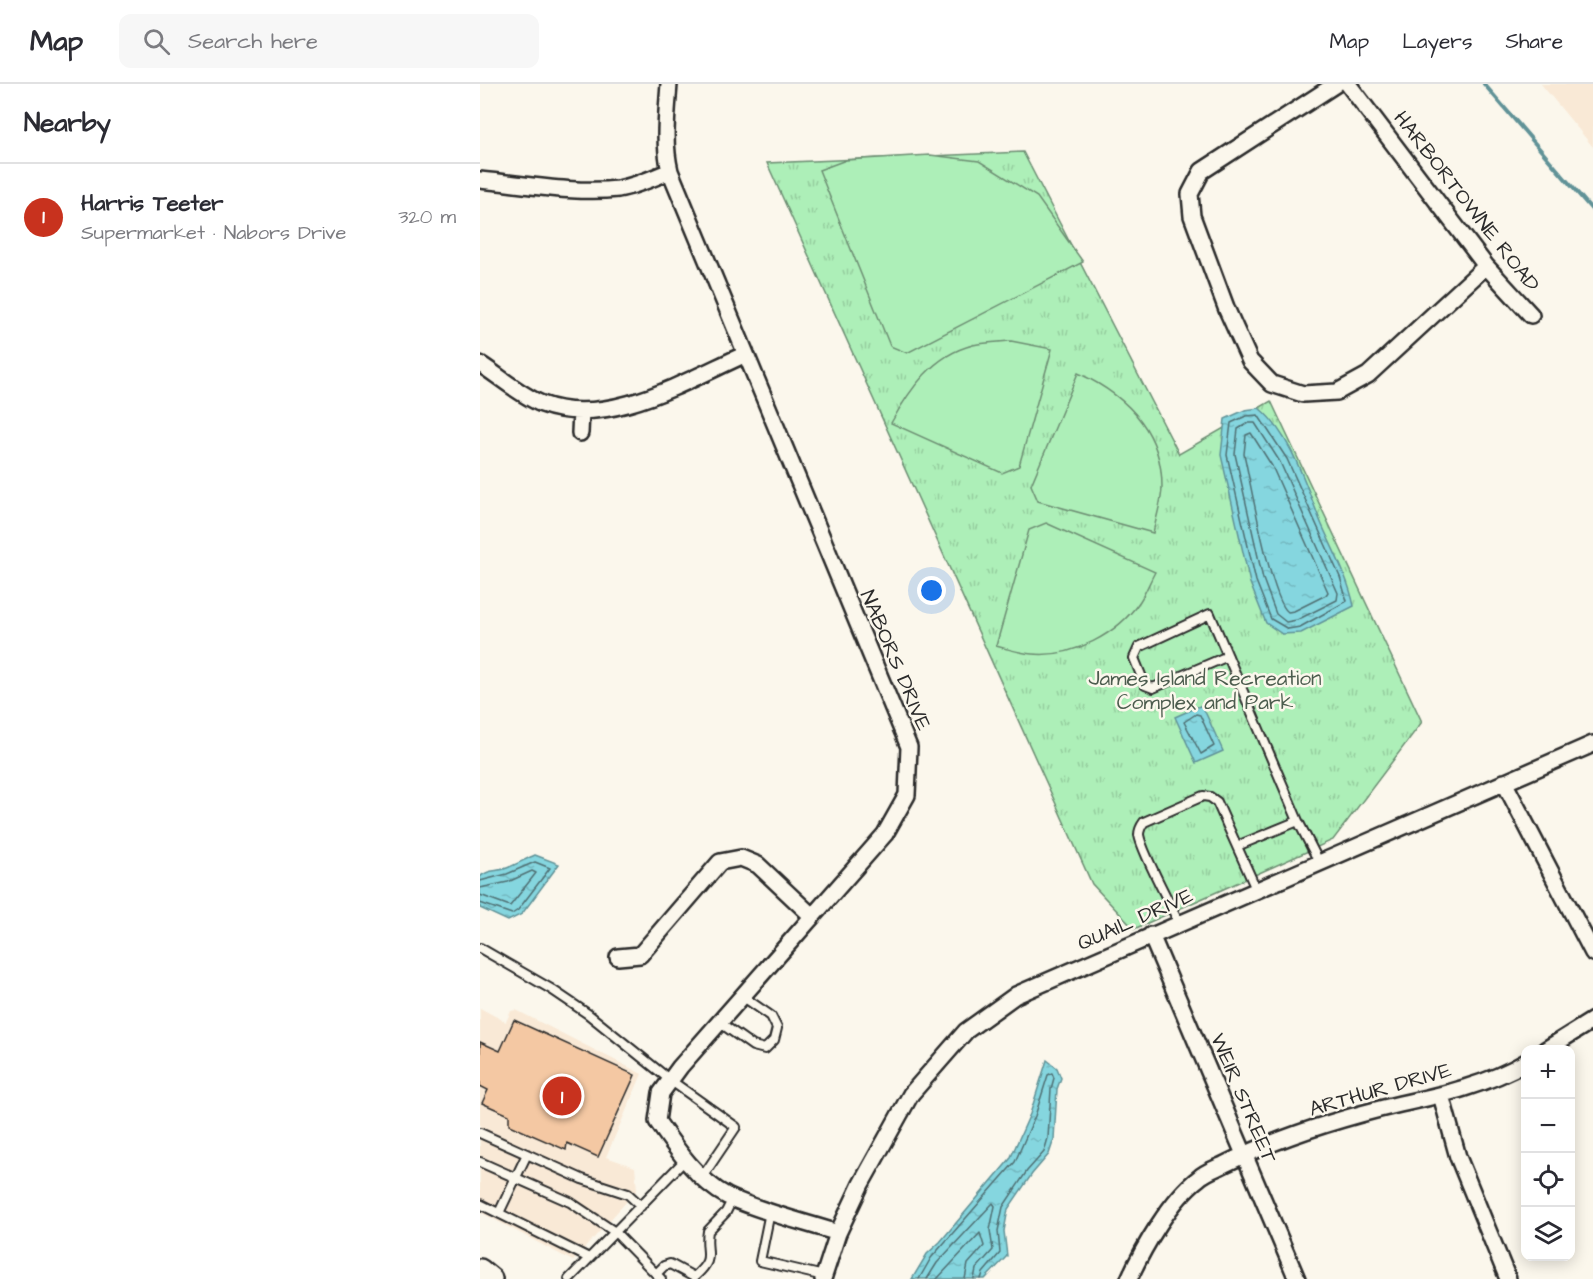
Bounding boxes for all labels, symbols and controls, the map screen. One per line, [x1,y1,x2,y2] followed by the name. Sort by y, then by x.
[119,14,539,68] search box
[30,22,83,61] text: Map
[140,25,173,58] icon: search
[188,26,318,57] text: Search here
[1329,27,1369,56] text: Map
[1402,27,1472,56] text: Layers
[1505,27,1563,56] text: Share
[24,105,111,141] text: Nearby
[1387,105,1547,298] street label: HARBORTOWNE ROAD
[81,188,223,219] text: Harris Teeter
[42,203,45,231] text: 1
[398,203,456,231] text: 320 m
[81,219,346,247] text: Supermarket · Nabors Drive
[917,576,946,605] your location
[853,586,938,735] street label: NABORS DRIVE
[1088,664,1322,718] park label: James Island Recreation Complex and Park
[1073,881,1198,958] street label: QUAIL DRIVE
[1203,1029,1284,1168] street label: WEIR STREET
[1521,1045,1575,1261] map controls
[1521,1045,1575,1099] button: +
[1306,1055,1455,1124] street label: ARTHUR DRIVE
[542,1074,581,1118] pin: 1
[1521,1099,1575,1153] button: −
[1521,1153,1575,1207] button: locate
[1521,1207,1575,1261] button: layers

